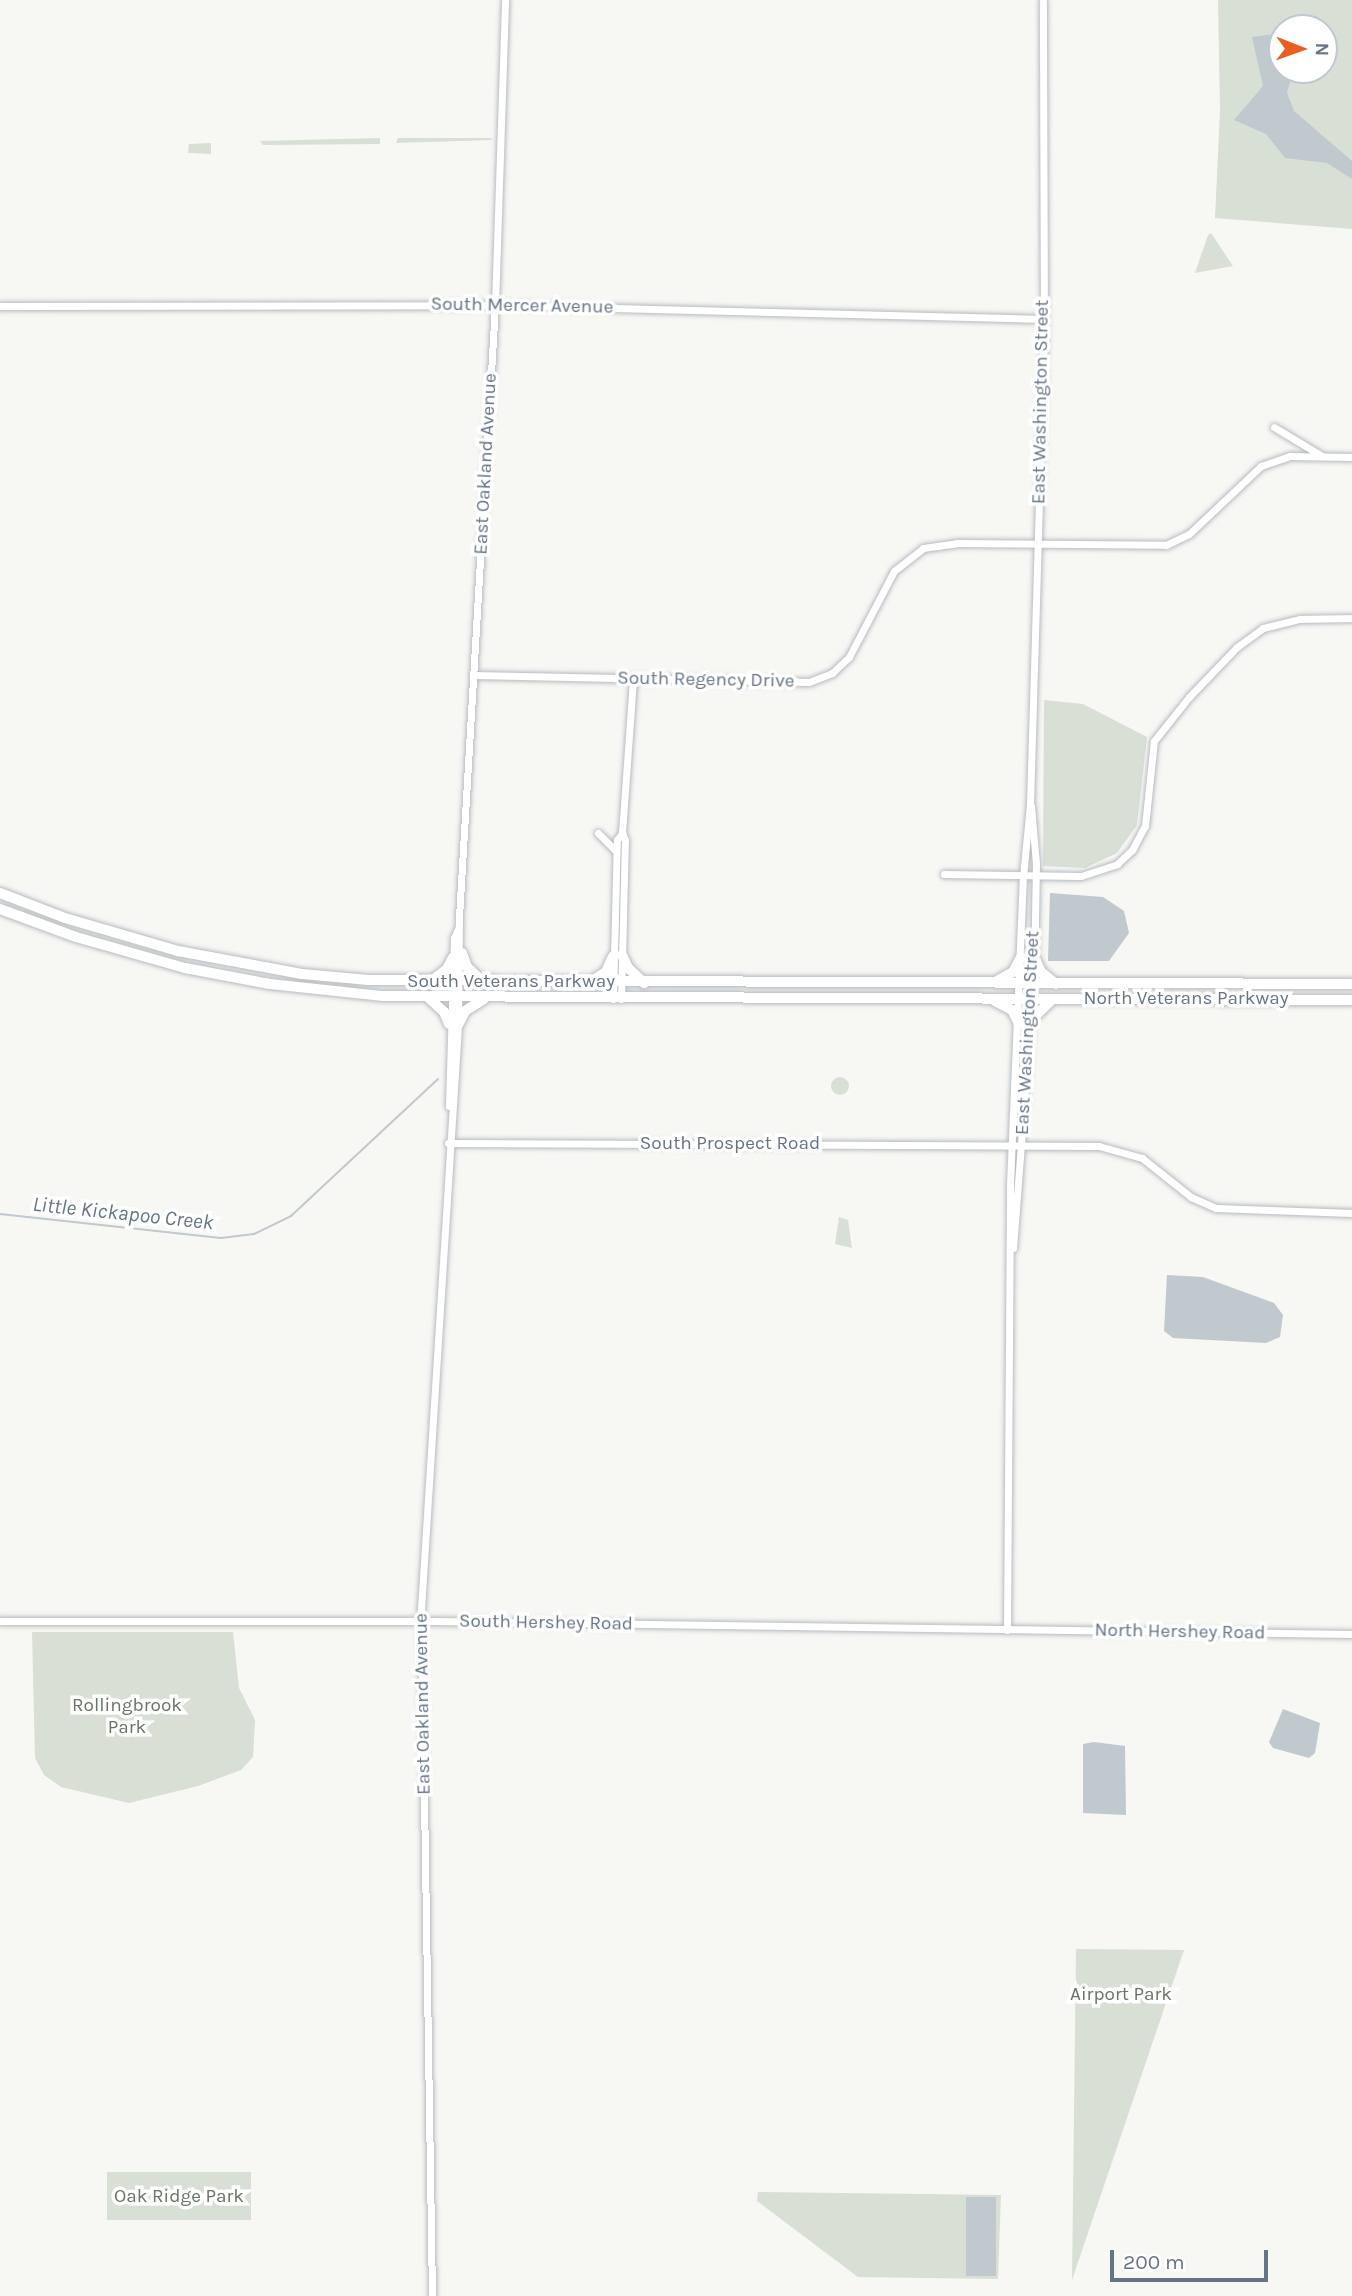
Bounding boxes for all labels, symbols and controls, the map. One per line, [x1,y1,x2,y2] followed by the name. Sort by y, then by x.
[1268,14,1338,84] north arrow
[1311,42,1333,56] text: N
[430,293,614,319] street label: South Mercer Avenue
[1028,300,1054,504] street label: East Washington Street
[470,373,502,555] street label: East Oakland Avenue
[617,667,795,693] street label: South Regency Drive
[1011,930,1045,1136] street label: East Washington Street
[407,971,615,993] street label: South Veterans Parkway
[1083,988,1289,1010] street label: North Veterans Parkway
[640,1133,820,1155] street label: South Prospect Road
[31,1191,215,1235] water label: Little Kickapoo Creek
[459,1610,633,1636] street label: South Hershey Road
[410,1613,436,1795] street label: East Oakland Avenue
[1094,1619,1266,1645] street label: North Hershey Road
[72,1695,182,1739] park label: Rollingbrook Park
[1070,1984,1172,2006] park label: Airport Park
[114,2186,244,2208] park label: Oak Ridge Park
[1114,2236,1272,2280] scale bar
[1123,2250,1185,2274] text: 200 m

